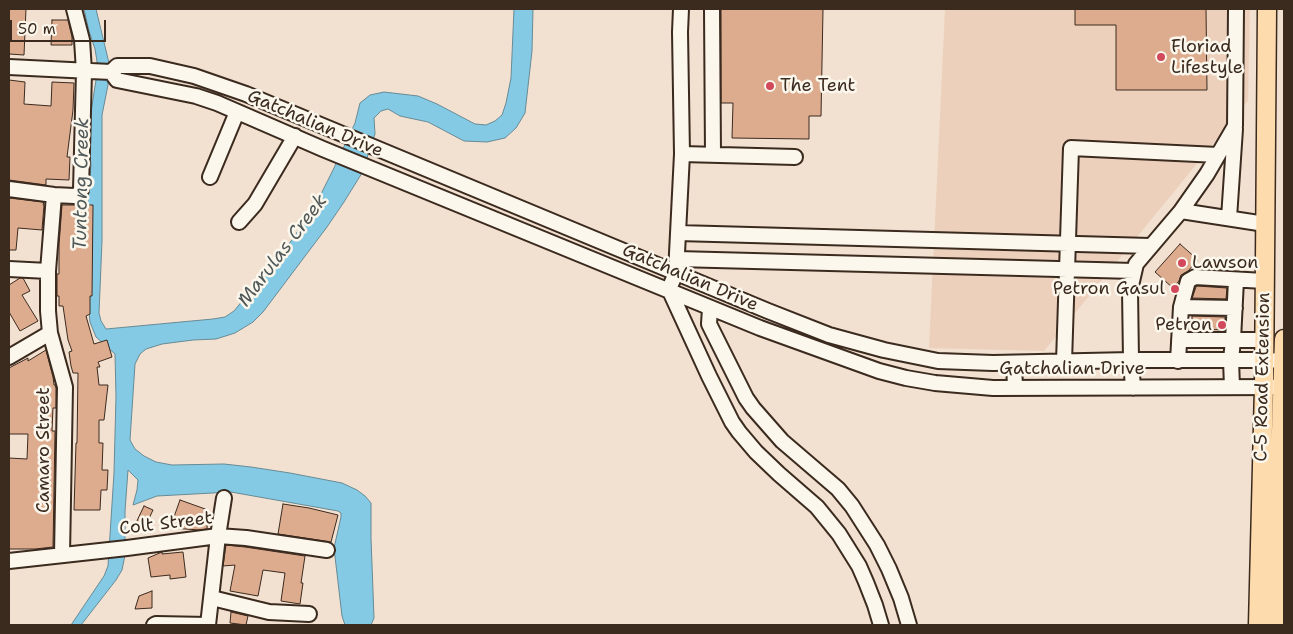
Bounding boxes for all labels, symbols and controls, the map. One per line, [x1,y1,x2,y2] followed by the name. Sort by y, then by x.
[12,10,109,42] scale bar
[18,19,56,39] text: 50 m
[1171,36,1243,78] place label: Floriad Lifestyle
[1155,51,1167,63] marker: Floriad Lifestyle
[780,75,855,97] place label: The Tent
[764,80,776,92] marker: The Tent
[244,86,386,162] street label: Gatchalian Drive
[69,117,95,251] water label: Tuntong Creek
[233,190,333,312] water label: Marulas Creek
[619,240,761,316] street label: Gatchalian Drive
[1192,252,1258,274] place label: Lawson
[1176,257,1188,269] marker: Lawson
[1053,278,1165,300] place label: Petron Gasul
[1169,283,1181,295] marker: Petron Gasul
[1251,292,1275,462] street label: C-5 Road Extension
[1155,314,1212,336] place label: Petron
[1216,319,1228,331] marker: Petron
[999,358,1145,380] street label: Gatchalian Drive
[33,387,55,513] street label: Camaro Street
[118,508,214,540] street label: Colt Street

